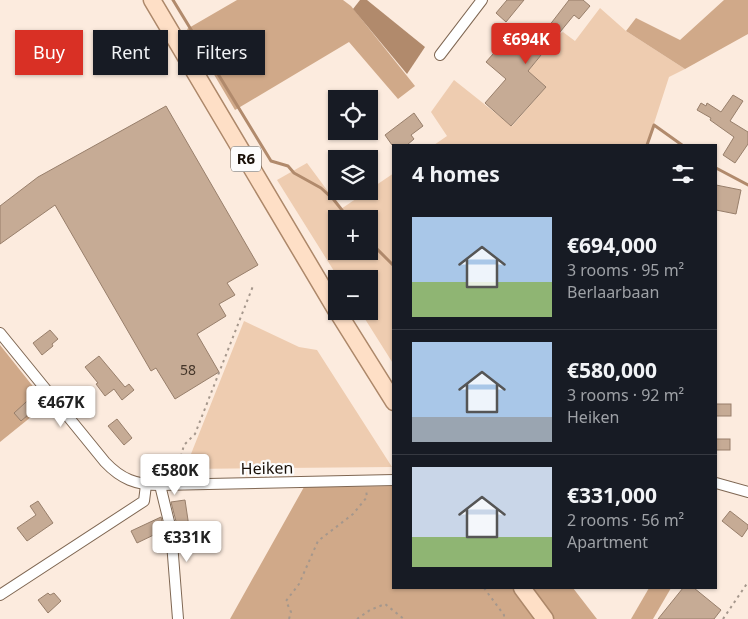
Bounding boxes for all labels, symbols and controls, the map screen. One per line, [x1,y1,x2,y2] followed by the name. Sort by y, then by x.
[491,22,561,65] pin: €694K
[502,28,550,50] text: €694K
[15,30,83,75] chip: Buy
[93,30,168,75] chip: Rent
[178,30,265,75] chip: Filters
[328,90,378,320] map controls
[328,90,378,140] button: locate
[231,146,261,172] road number: R6
[328,150,378,200] button: layers
[412,160,500,188] text: 4 homes
[669,160,697,188] icon: filters
[328,210,378,260] button: +
[567,231,657,259] text: €694,000
[452,237,512,297] icon: home
[567,259,684,281] text: 3 rooms · 95 m²
[328,270,378,320] button: −
[567,281,659,303] text: Berlaarbaan
[567,356,657,384] text: €580,000
[180,360,196,379] house number: 58
[452,362,512,422] icon: home
[567,384,684,406] text: 3 rooms · 92 m²
[26,386,96,428] pin: €467K
[37,391,85,413] text: €467K
[567,406,619,428] text: Heiken
[140,454,210,496] pin: €580K
[241,457,293,479] street label: Heiken
[151,459,199,481] text: €580K
[567,481,657,509] text: €331,000
[452,487,512,547] icon: home
[567,509,684,531] text: 2 rooms · 56 m²
[152,520,222,563] pin: €331K
[163,526,211,548] text: €331K
[567,531,648,553] text: Apartment

